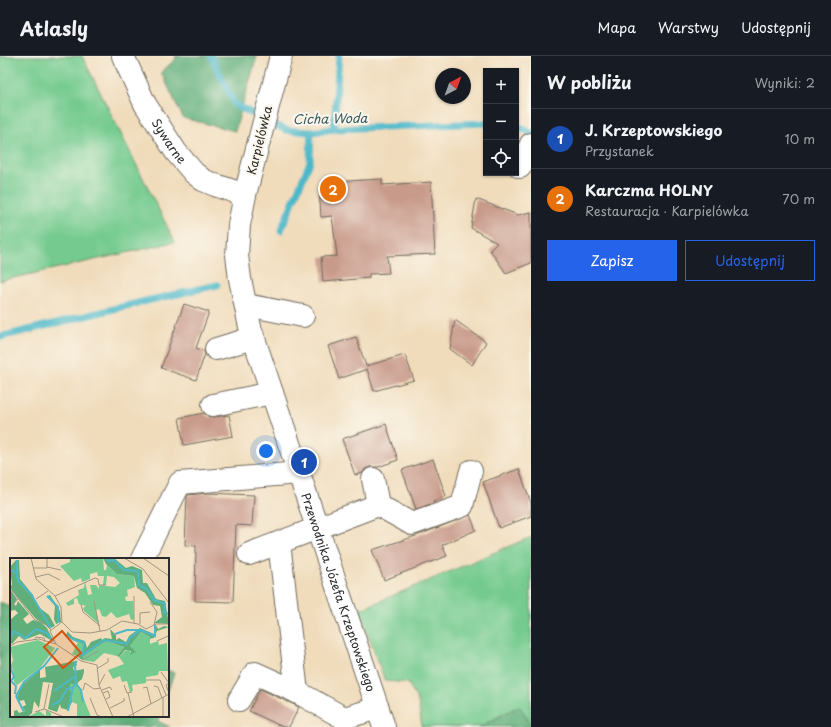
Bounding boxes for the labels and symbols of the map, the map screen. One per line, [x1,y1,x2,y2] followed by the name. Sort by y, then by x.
[435,68,471,104] north arrow
[242,103,276,176] street label: Karpielówka
[292,108,369,128] water label: Cicha Woda
[148,115,191,168] street label: Sywarne
[320,174,346,204] pin: 2
[256,441,276,461] your location
[291,447,317,477] pin: 1
[297,490,381,694] street label: Przewodnika Józefa Krzeptowskiego
[10,558,169,717] inset map

